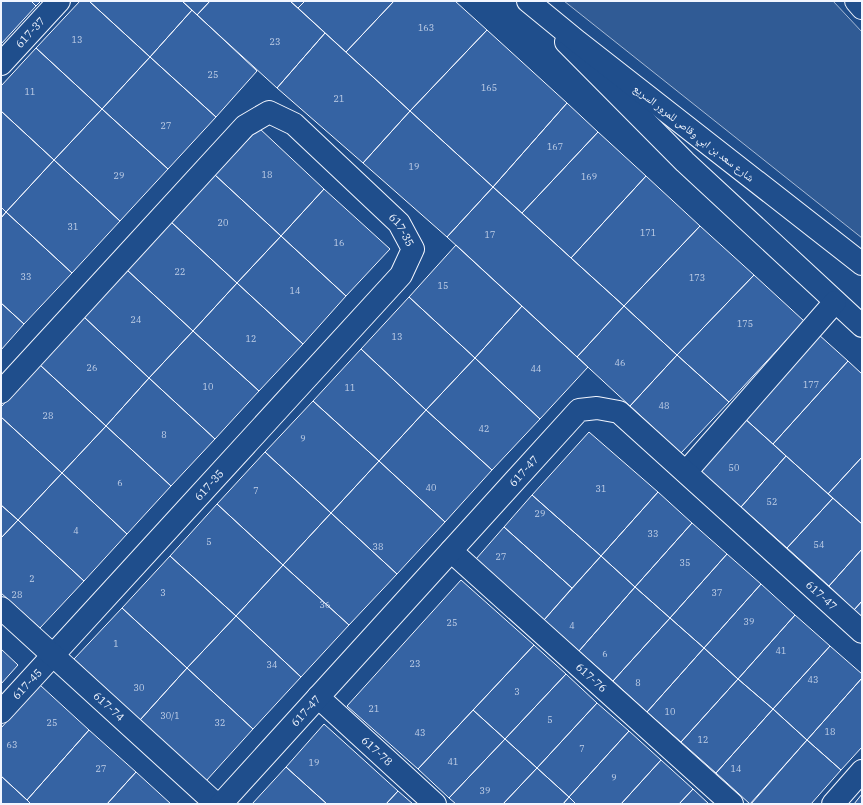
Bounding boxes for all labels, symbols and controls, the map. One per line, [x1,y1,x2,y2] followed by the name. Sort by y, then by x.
[12,14,48,51] street label: 617-37
[418,22,434,33] house number: 163
[72,34,82,45] house number: 13
[270,36,280,47] house number: 23
[208,69,218,80] house number: 25
[630,81,757,186] street label: شارع سعد بن ابي وقاص للمرور السريع
[481,82,497,93] house number: 165
[25,86,35,97] house number: 11
[334,93,344,104] house number: 21
[161,120,171,131] house number: 27
[547,141,563,152] house number: 167
[409,161,419,172] house number: 19
[262,169,272,180] house number: 18
[114,170,124,181] house number: 29
[581,171,597,182] house number: 169
[386,210,417,249] street label: 617-35
[218,217,228,228] house number: 20
[68,221,78,232] house number: 31
[640,227,656,238] house number: 171
[485,229,495,240] house number: 17
[334,237,344,248] house number: 16
[175,266,185,277] house number: 22
[21,271,31,282] house number: 33
[689,272,705,283] house number: 173
[438,280,448,291] house number: 15
[290,285,300,296] house number: 14
[131,314,141,325] house number: 24
[737,318,753,329] house number: 175
[392,331,402,342] house number: 13
[246,333,256,344] house number: 12
[615,357,625,368] house number: 46
[87,362,97,373] house number: 26
[531,363,541,374] house number: 44
[803,379,819,390] house number: 177
[203,381,213,392] house number: 10
[345,382,355,393] house number: 11
[659,400,669,411] house number: 48
[43,410,53,421] house number: 28
[479,423,489,434] house number: 42
[161,429,167,440] house number: 8
[300,433,306,444] house number: 9
[506,452,541,489] street label: 617-47
[729,462,739,473] house number: 50
[191,466,227,504] street label: 617-35
[117,477,123,488] house number: 6
[426,482,436,493] house number: 40
[596,483,606,494] house number: 31
[253,485,259,496] house number: 7
[767,496,777,507] house number: 52
[535,508,545,519] house number: 29
[73,525,79,536] house number: 4
[648,528,658,539] house number: 33
[206,536,212,547] house number: 5
[814,539,824,550] house number: 54
[373,541,383,552] house number: 38
[496,551,506,562] house number: 27
[680,557,690,568] house number: 35
[29,573,35,584] house number: 2
[803,578,840,613] street label: 617-47
[160,587,166,598] house number: 3
[712,587,722,598] house number: 37
[12,589,22,600] house number: 28
[320,599,330,610] house number: 36
[744,616,754,627] house number: 39
[447,617,457,628] house number: 25
[569,620,575,631] house number: 4
[113,638,119,649] house number: 1
[776,645,786,656] house number: 41
[602,648,608,659] house number: 6
[410,658,420,669] house number: 23
[267,659,277,670] house number: 34
[573,660,610,695] street label: 617-76
[9,666,45,702] street label: 617-45
[808,674,818,685] house number: 43
[635,677,641,688] house number: 8
[134,682,144,693] house number: 30
[514,686,520,697] house number: 3
[90,689,128,724] street label: 617-74
[288,692,323,729] street label: 617-47
[369,703,379,714] house number: 21
[665,706,675,717] house number: 10
[160,710,180,721] house number: 30/1
[547,714,553,725] house number: 5
[47,717,57,728] house number: 25
[215,717,225,728] house number: 32
[825,726,835,737] house number: 18
[415,727,425,738] house number: 43
[359,733,396,769] street label: 617-78
[698,734,708,745] house number: 12
[7,739,17,750] house number: 63
[579,743,585,754] house number: 7
[448,756,458,767] house number: 41
[309,757,319,768] house number: 19
[96,763,106,774] house number: 27
[731,763,741,774] house number: 14
[611,772,617,783] house number: 9
[480,785,490,796] house number: 39

